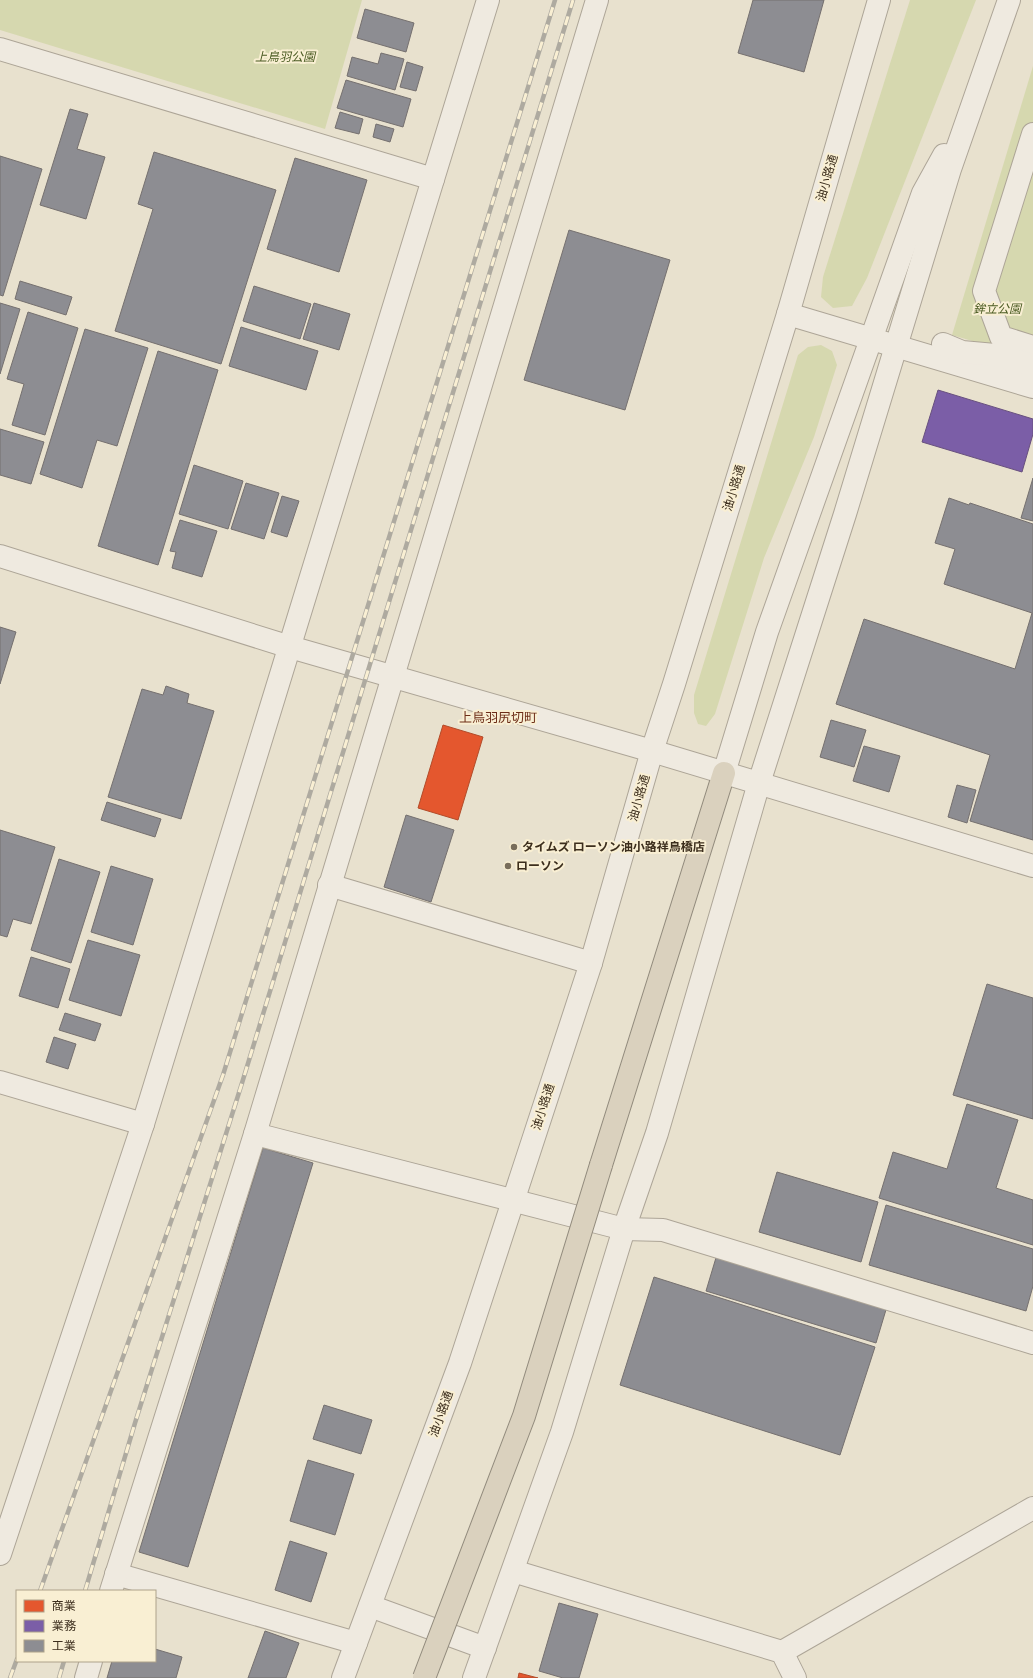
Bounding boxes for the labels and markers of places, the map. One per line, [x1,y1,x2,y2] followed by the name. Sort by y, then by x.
[522,840,705,854] place label: タイムズ ローソン油小路祥鳥橋店
[509,842,519,852] marker: タイムズ ローソン油小路祥鳥橋店
[516,859,564,873] place label: ローソン
[503,861,513,871] marker: ローソン

